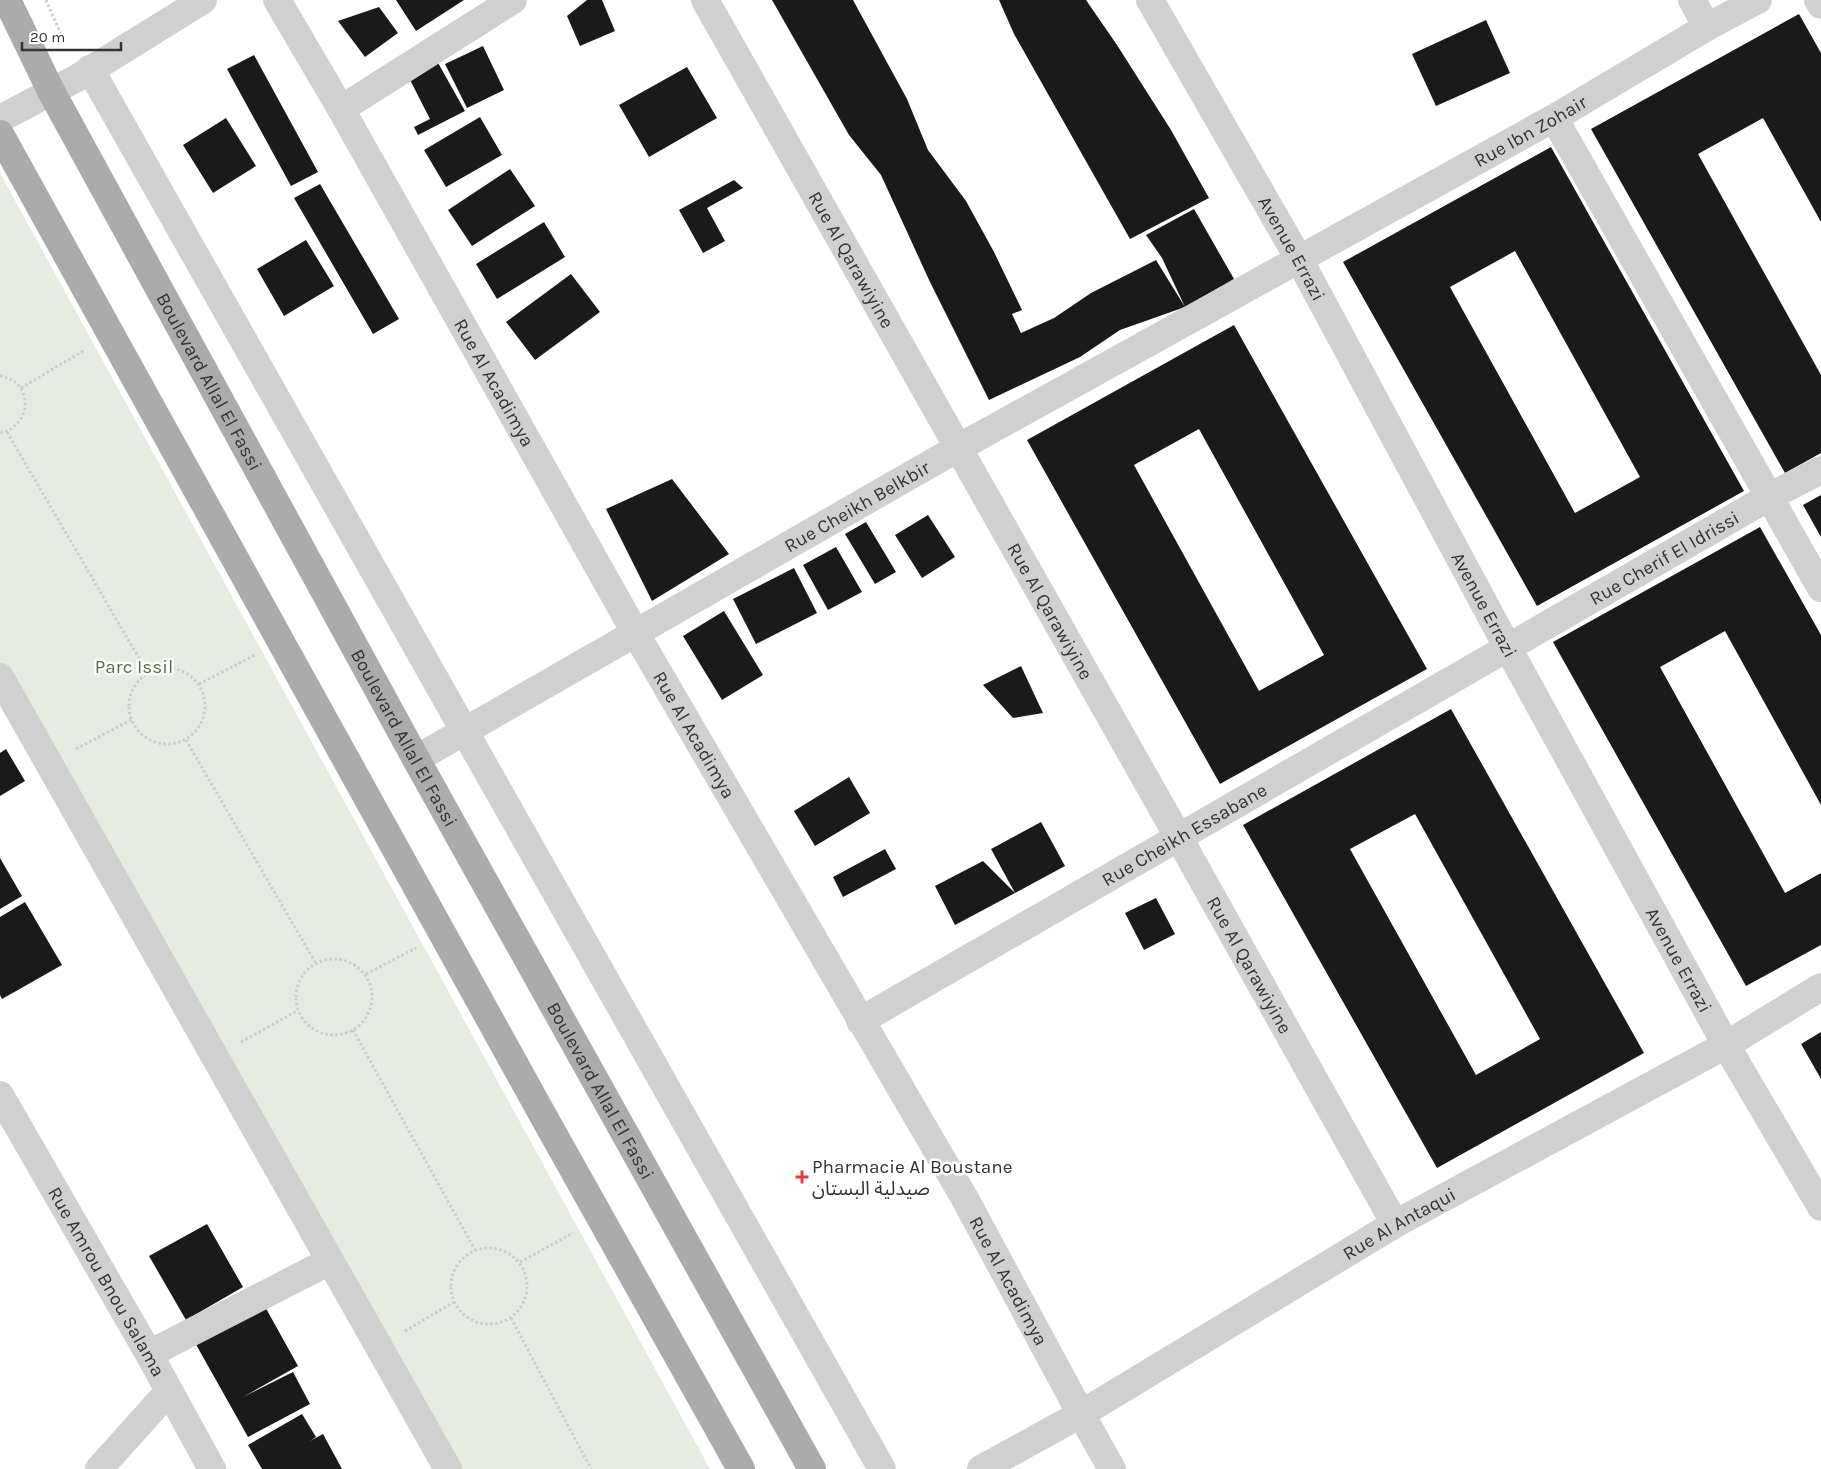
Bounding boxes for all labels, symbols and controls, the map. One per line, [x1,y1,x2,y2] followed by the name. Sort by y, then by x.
[22,20,121,52] scale bar
[30,28,65,46] text: 20 m
[1470,91,1591,172] street label: Rue Ibn Zohair
[803,188,898,332] street label: Rue Al Qarawiyine
[1253,192,1329,305] street label: Avenue Errazi
[151,289,266,475] street label: Boulevard Allal El Fassi
[449,315,538,451] street label: Rue Al Acadimya
[780,457,934,557] street label: Rue Cheikh Belkbir
[1586,507,1743,610] street label: Rue Cherif El Idrissi
[1002,539,1097,684] street label: Rue Al Qarawiyine
[1446,548,1521,662] street label: Avenue Errazi
[346,645,462,831] street label: Boulevard Allal El Fassi
[95,656,173,678] park label: Parc Issil
[648,668,739,803] street label: Rue Al Acadimya
[1098,779,1271,891] street label: Rue Cheikh Essabane
[1202,893,1296,1038] street label: Rue Al Qarawiyine
[1641,904,1716,1017] street label: Avenue Errazi
[542,999,658,1184] street label: Boulevard Allal El Fassi
[812,1156,1013,1200] place label: Pharmacie Al Boustane صيدلية البستان
[796,1171,808,1183] marker: Pharmacie Al Boustane صيدلية البستان
[43,1183,169,1381] street label: Rue Amrou Bnou Salama
[1339,1183,1460,1265] street label: Rue Al Antaqui
[964,1213,1052,1349] street label: Rue Al Acadimya

